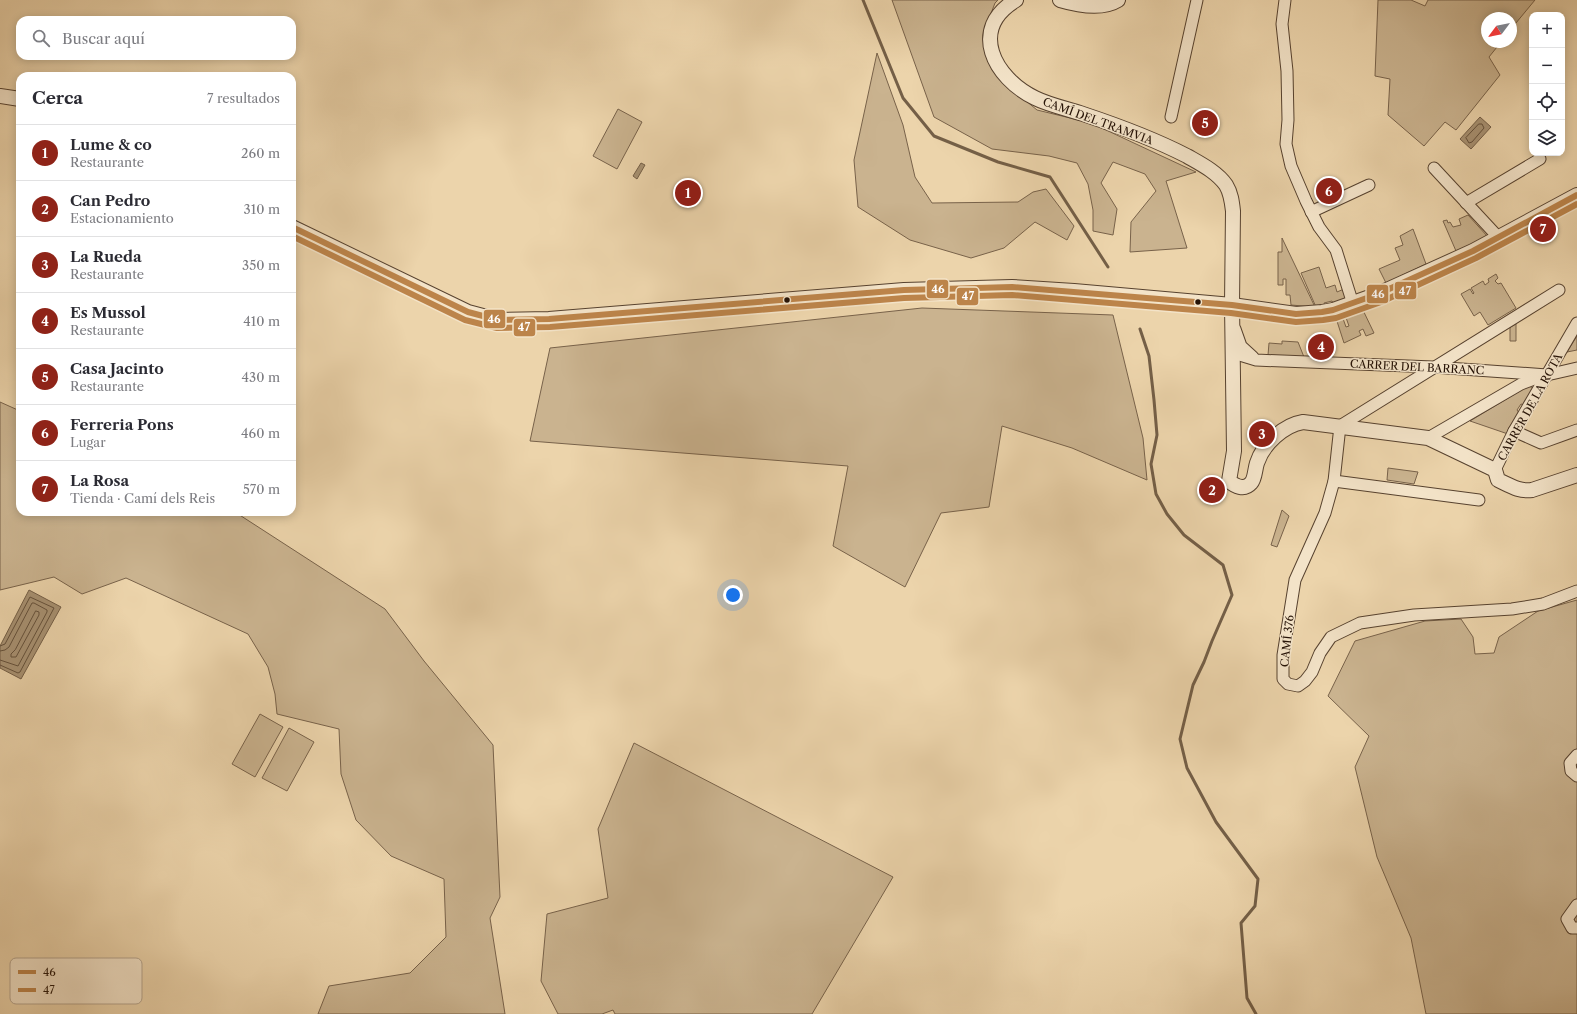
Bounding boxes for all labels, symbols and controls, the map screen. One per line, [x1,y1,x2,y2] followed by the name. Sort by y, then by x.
[1481,12,1517,48] north arrow
[1529,12,1565,156] map controls
[1529,12,1565,48] button: +
[16,16,296,60] search box
[30,27,52,49] icon: search
[62,29,145,48] text: Buscar aquí
[1529,48,1565,84] button: −
[1529,84,1565,120] button: locate
[32,88,83,108] text: Cerca
[207,90,280,106] text: 7 resultados
[1041,94,1156,148] street label: CAMÍ DEL TRAMVIA
[1192,108,1218,138] pin: 5
[1529,120,1565,156] button: layers
[70,135,152,154] text: Lume & co
[42,145,48,161] text: 1
[241,145,280,161] text: 260 m
[70,154,144,170] text: Restaurante
[1316,176,1342,206] pin: 6
[675,178,701,208] pin: 1
[70,191,150,210] text: Can Pedro
[41,201,49,217] text: 2
[244,201,280,217] text: 310 m
[70,210,174,226] text: Estacionamiento
[1530,214,1556,244] pin: 7
[70,247,142,266] text: La Rueda
[41,257,49,273] text: 3
[242,257,280,273] text: 350 m
[70,266,144,282] text: Restaurante
[926,279,949,299] line badge: 46
[1394,281,1417,300] line badge: 47
[931,282,945,296] text: 46
[1366,284,1389,304] line badge: 46
[1399,284,1411,298] text: 47
[956,287,979,306] line badge: 47
[1371,287,1385,301] text: 46
[962,289,974,303] text: 47
[782,295,792,305] unlabelled marker
[1193,297,1203,307] unlabelled marker
[70,303,146,322] text: Es Mussol
[483,309,506,329] line badge: 46
[487,312,501,326] text: 46
[41,313,49,329] text: 4
[243,313,280,329] text: 410 m
[513,318,536,337] line badge: 47
[518,320,530,334] text: 47
[70,322,144,338] text: Restaurante
[1308,332,1334,362] pin: 4
[1495,350,1566,463] street label: CARRER DE LA ROTA
[1350,356,1484,378] street label: CARRER DEL BARRANC
[70,359,164,378] text: Casa Jacinto
[41,369,49,385] text: 5
[242,369,280,385] text: 430 m
[70,378,144,394] text: Restaurante
[70,415,174,434] text: Ferreria Pons
[1249,419,1275,449] pin: 3
[41,425,49,441] text: 6
[241,425,280,441] text: 460 m
[70,434,106,450] text: Lugar
[70,471,129,490] text: La Rosa
[1199,475,1225,505] pin: 2
[42,481,48,497] text: 7
[243,481,280,497] text: 570 m
[70,490,215,506] text: Tienda · Camí dels Reis
[723,585,743,605] your location
[1277,614,1297,668] street label: CAMÍ 376
[10,958,142,1004] legend
[43,965,56,979] text: 46
[43,983,55,997] text: 47

